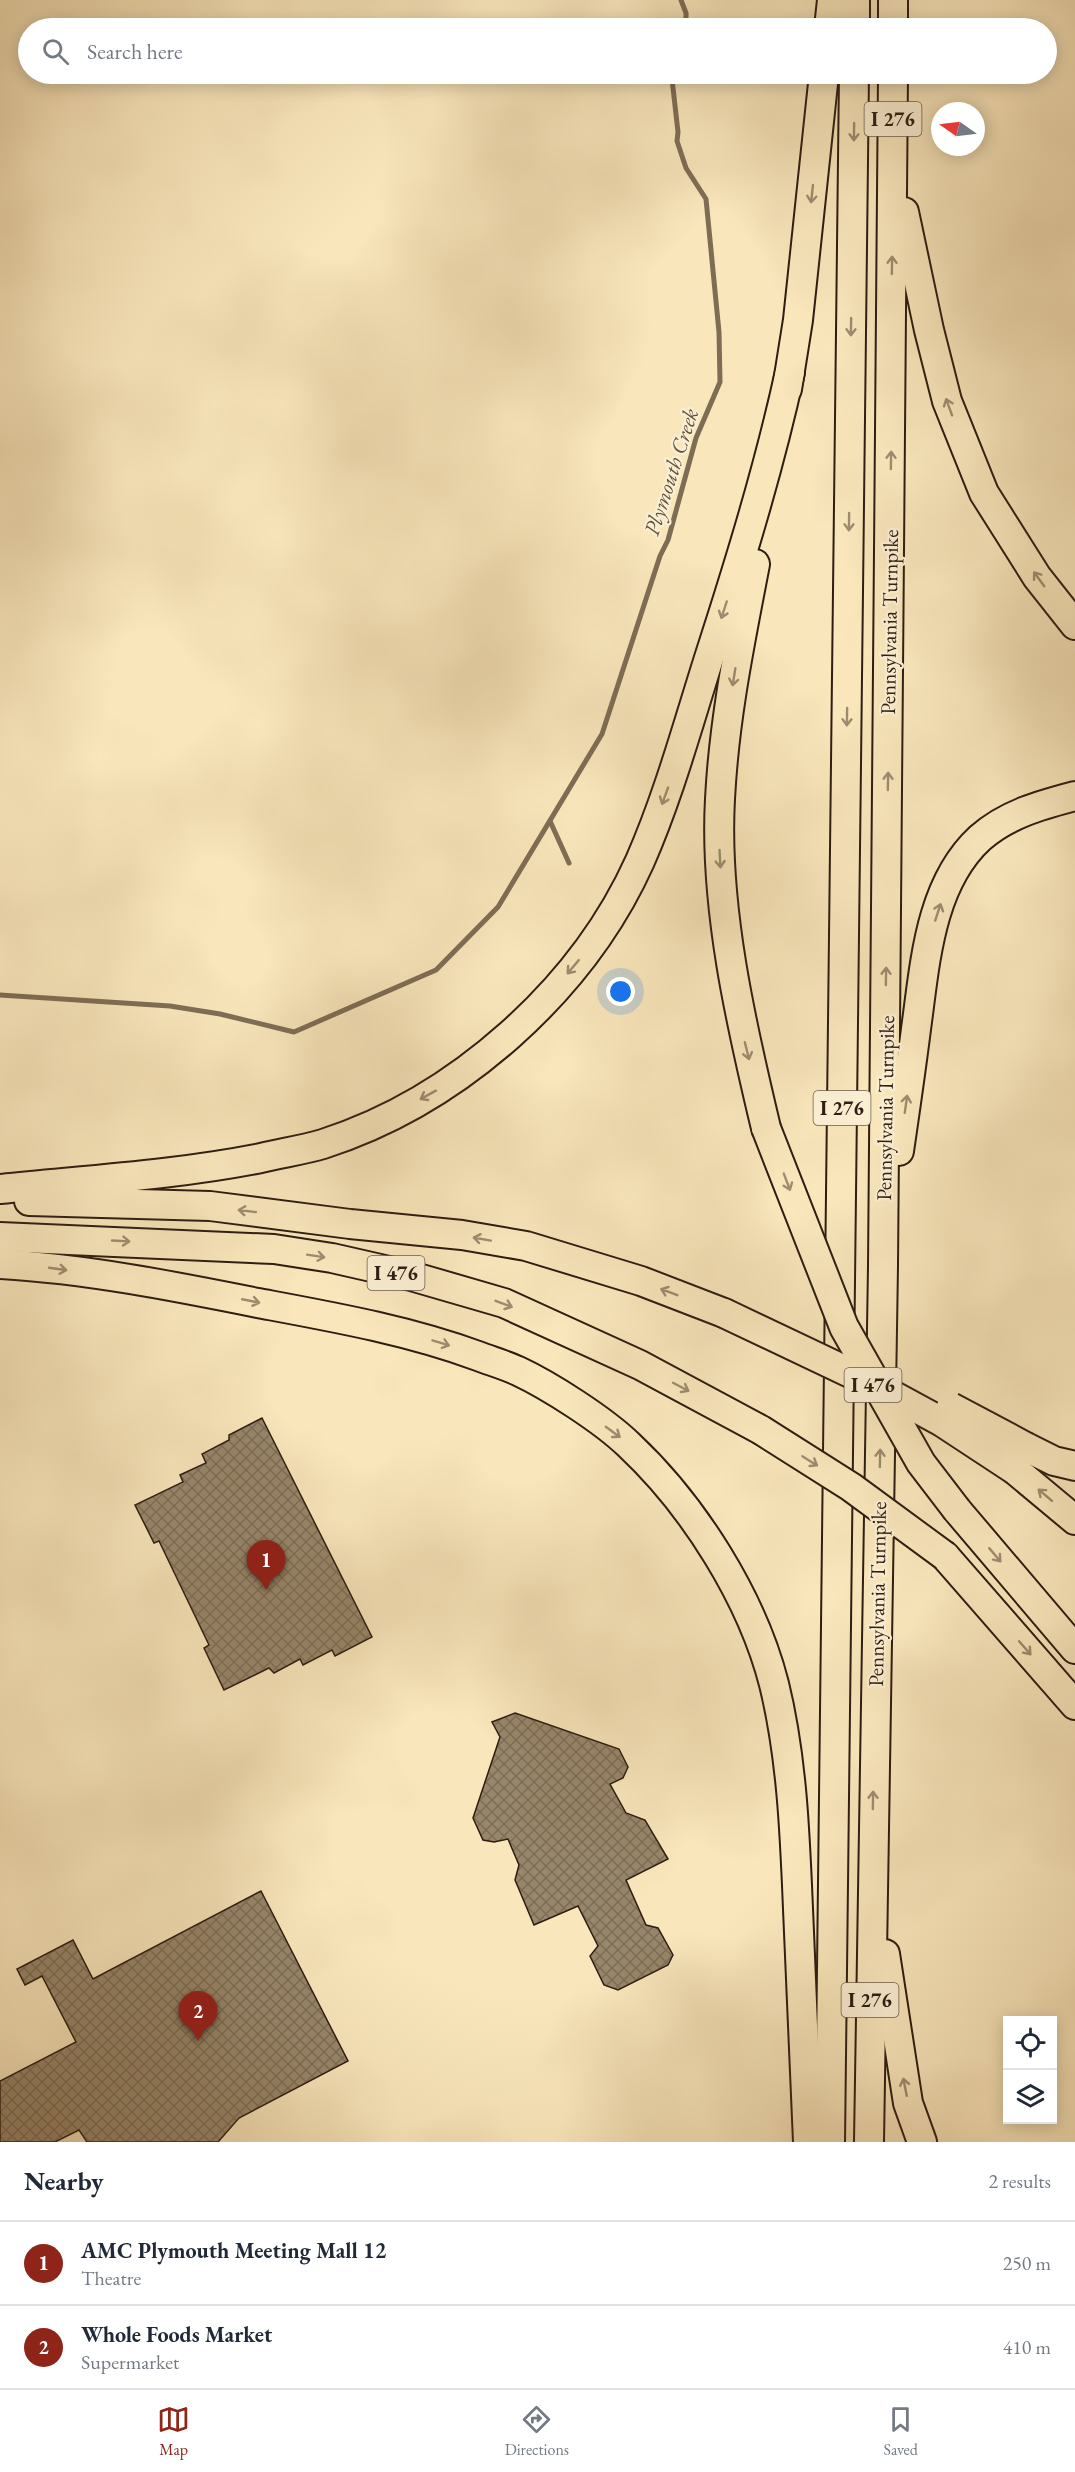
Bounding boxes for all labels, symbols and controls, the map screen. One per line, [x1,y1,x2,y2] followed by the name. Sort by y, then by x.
[18,18,1057,84] search box
[39,35,72,68] icon: search
[87,37,182,66] text: Search here
[864,102,922,136] road number: I 276
[931,102,985,156] north arrow
[848,121,860,141] one-way arrow
[806,184,817,204] one-way arrow
[886,256,898,276] one-way arrow
[846,316,857,336] one-way arrow
[943,398,954,417] one-way arrow
[637,405,705,539] water label: Plymouth Creek
[885,451,896,471] one-way arrow
[843,511,855,531] one-way arrow
[874,529,904,715] street label: Pennsylvania Turnpike
[1033,571,1045,587] one-way arrow
[718,600,729,619] one-way arrow
[728,667,739,686] one-way arrow
[841,706,853,726] one-way arrow
[882,772,894,792] one-way arrow
[658,786,669,805] one-way arrow
[715,848,726,868] one-way arrow
[933,903,944,922] one-way arrow
[567,959,580,975] one-way arrow
[880,967,892,987] one-way arrow
[606,977,635,1006] your location
[870,1015,900,1201] street label: Pennsylvania Turnpike
[742,1042,754,1061] one-way arrow
[420,1089,437,1101] one-way arrow
[814,1091,870,1125] road number: I 276
[900,1094,911,1114] one-way arrow
[782,1172,793,1191] one-way arrow
[237,1205,257,1216] one-way arrow
[473,1233,492,1244] one-way arrow
[111,1236,131,1247] one-way arrow
[305,1250,325,1261] one-way arrow
[368,1256,424,1290] road number: I 476
[48,1263,68,1274] one-way arrow
[660,1286,679,1297] one-way arrow
[240,1296,260,1307] one-way arrow
[495,1299,513,1310] one-way arrow
[431,1338,450,1349] one-way arrow
[844,1368,902,1402] road number: I 476
[671,1382,689,1393] one-way arrow
[604,1426,620,1439] one-way arrow
[874,1449,885,1469] one-way arrow
[801,1456,818,1468] one-way arrow
[1038,1488,1053,1502] one-way arrow
[862,1501,892,1687] street label: Pennsylvania Turnpike
[246,1540,286,1590] pin: 1
[988,1547,1001,1563] one-way arrow
[1018,1640,1032,1655] one-way arrow
[867,1791,879,1810] one-way arrow
[842,1983,898,2017] road number: I 276
[178,1992,218,2041] pin: 2
[1003,2016,1057,2124] map controls
[1003,2016,1057,2070] button: locate
[1003,2070,1057,2124] button: layers
[899,2077,910,2097] one-way arrow
[24,2164,104,2198] text: Nearby
[988,2168,1051,2194] text: 2 results
[81,2236,386,2265] text: AMC Plymouth Meeting Mall 12
[38,2250,49,2276] text: 1
[1003,2250,1051,2276] text: 250 m
[81,2265,141,2291] text: Theatre
[81,2320,272,2349] text: Whole Foods Market
[38,2334,49,2360] text: 2
[1003,2334,1051,2360] text: 410 m
[81,2349,179,2375] text: Supermarket
[157,2403,190,2460] tab: Map
[505,2403,569,2460] tab: Directions
[883,2403,918,2460] tab: Saved

